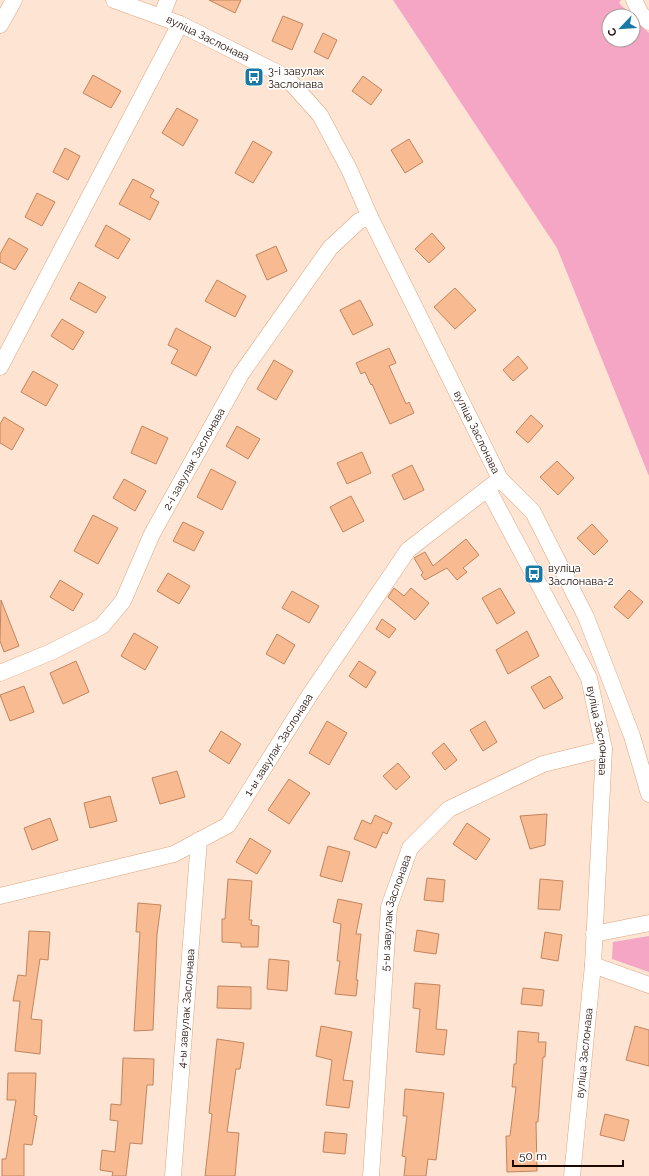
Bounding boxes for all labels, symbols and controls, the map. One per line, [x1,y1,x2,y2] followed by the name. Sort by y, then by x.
[601,8,641,48] north arrow
[164,13,251,64] street label: вуліца Заслонава
[605,25,620,38] text: С
[268,65,325,91] place label: 3-і завулак Заслонава
[243,66,265,88] bus stop icon: 3-і завулак Заслонава
[451,389,502,476] street label: вуліца Заслонава
[161,406,228,512] street label: 2-і завулак Заслонава
[548,562,614,588] place label: вуліца Заслонава-2
[523,563,545,585] bus stop icon: вуліца Заслонава-2
[584,685,610,776] street label: вуліца Заслонава
[242,691,316,799] street label: 1-ы завулак Заслонава
[379,853,414,972] street label: 5-ы завулак Заслонава
[175,948,198,1069] street label: 4-ы завулак Заслонава
[573,1007,596,1099] street label: вуліца Заслонава
[513,1142,623,1168] scale bar
[519,1149,547,1163] text: 50 m

